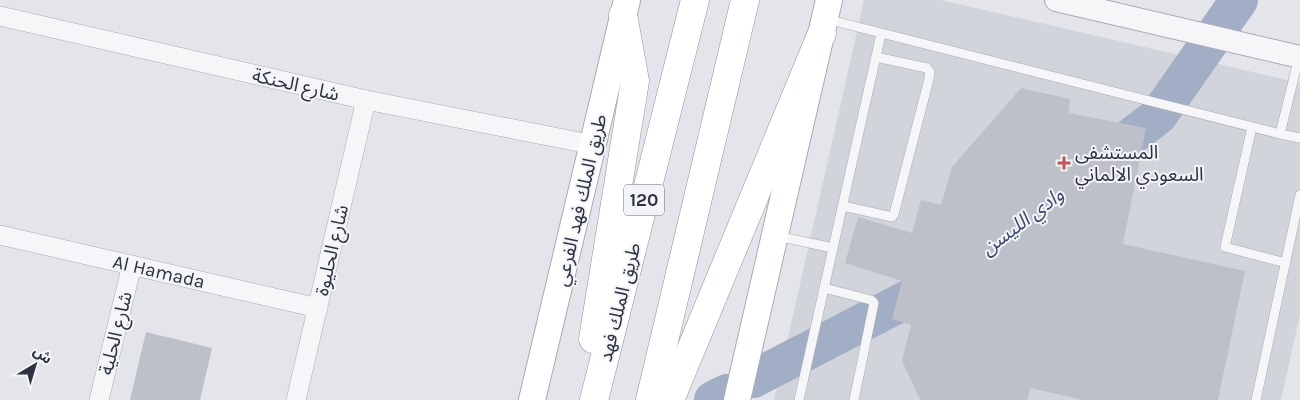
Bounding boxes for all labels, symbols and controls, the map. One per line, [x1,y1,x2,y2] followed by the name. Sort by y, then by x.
[250,64,341,108] street label: شارع الحنكة
[550,112,615,289] street label: طريق الملك فهد الفرعي
[1075,142,1204,189] place label: المستشفى السعودي الالماني
[1057,156,1071,170] marker: المستشفى السعودي الالماني
[976,183,1070,263] water label: وادي الليسن
[624,184,664,216] road number: 120
[311,203,355,298] street label: شارع الحليوة
[595,240,645,364] street label: طريق الملك فهد
[111,251,207,293] street label: Al Hamada
[95,289,139,378] street label: شارع الحلية
[10,340,60,390] north arrow
[30,343,55,368] text: ش

